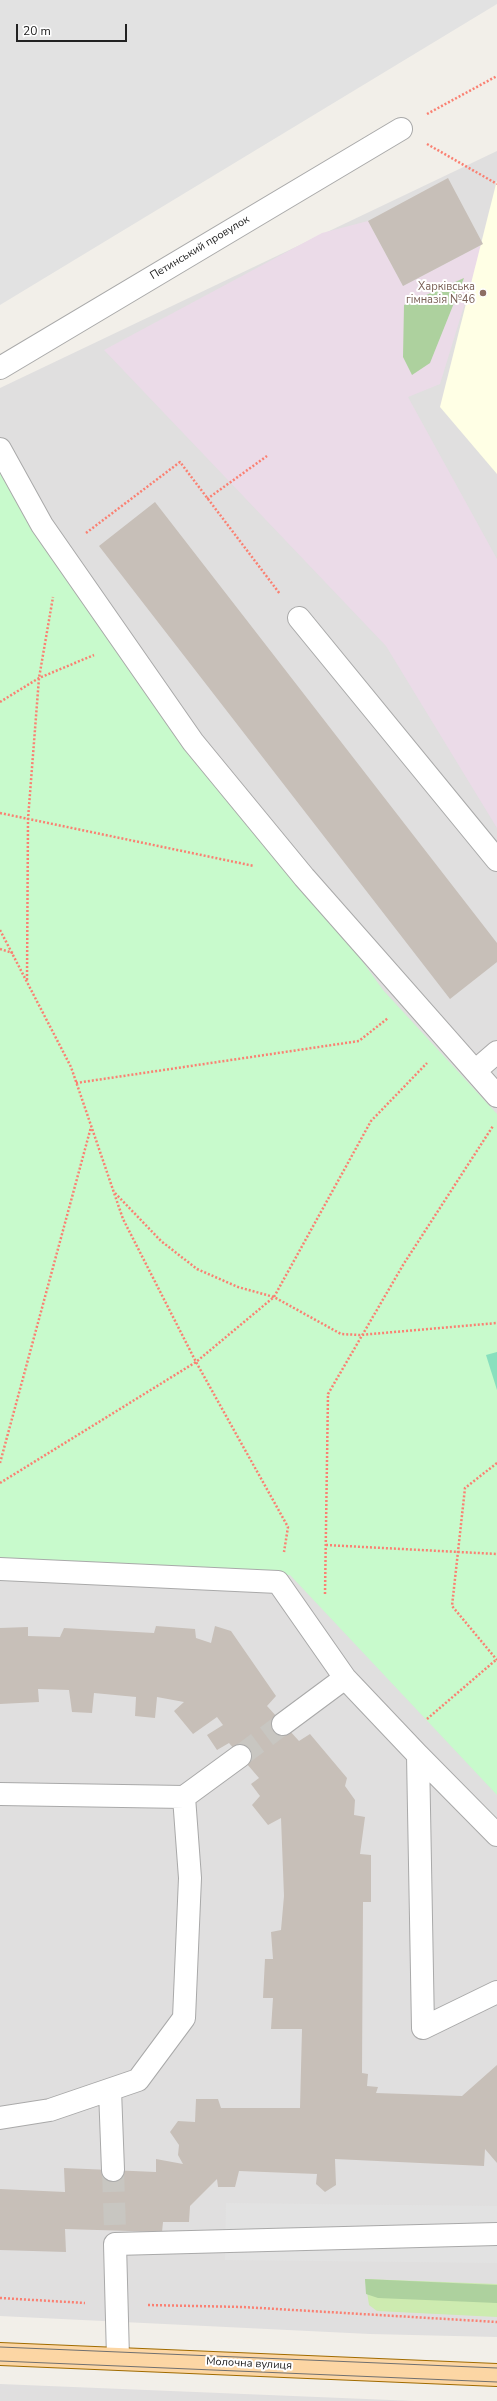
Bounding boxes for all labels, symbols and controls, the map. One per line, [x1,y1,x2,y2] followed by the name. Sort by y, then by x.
[18,16,129,42] scale bar
[23,23,51,39] text: 20 m
[148,213,252,283] street label: Петинський провулок
[406,280,475,306] place label: Харківська гімназія №46
[478,288,488,298] marker: Харківська гімназія №46
[206,2355,292,2373] street label: Молочна вулиця

